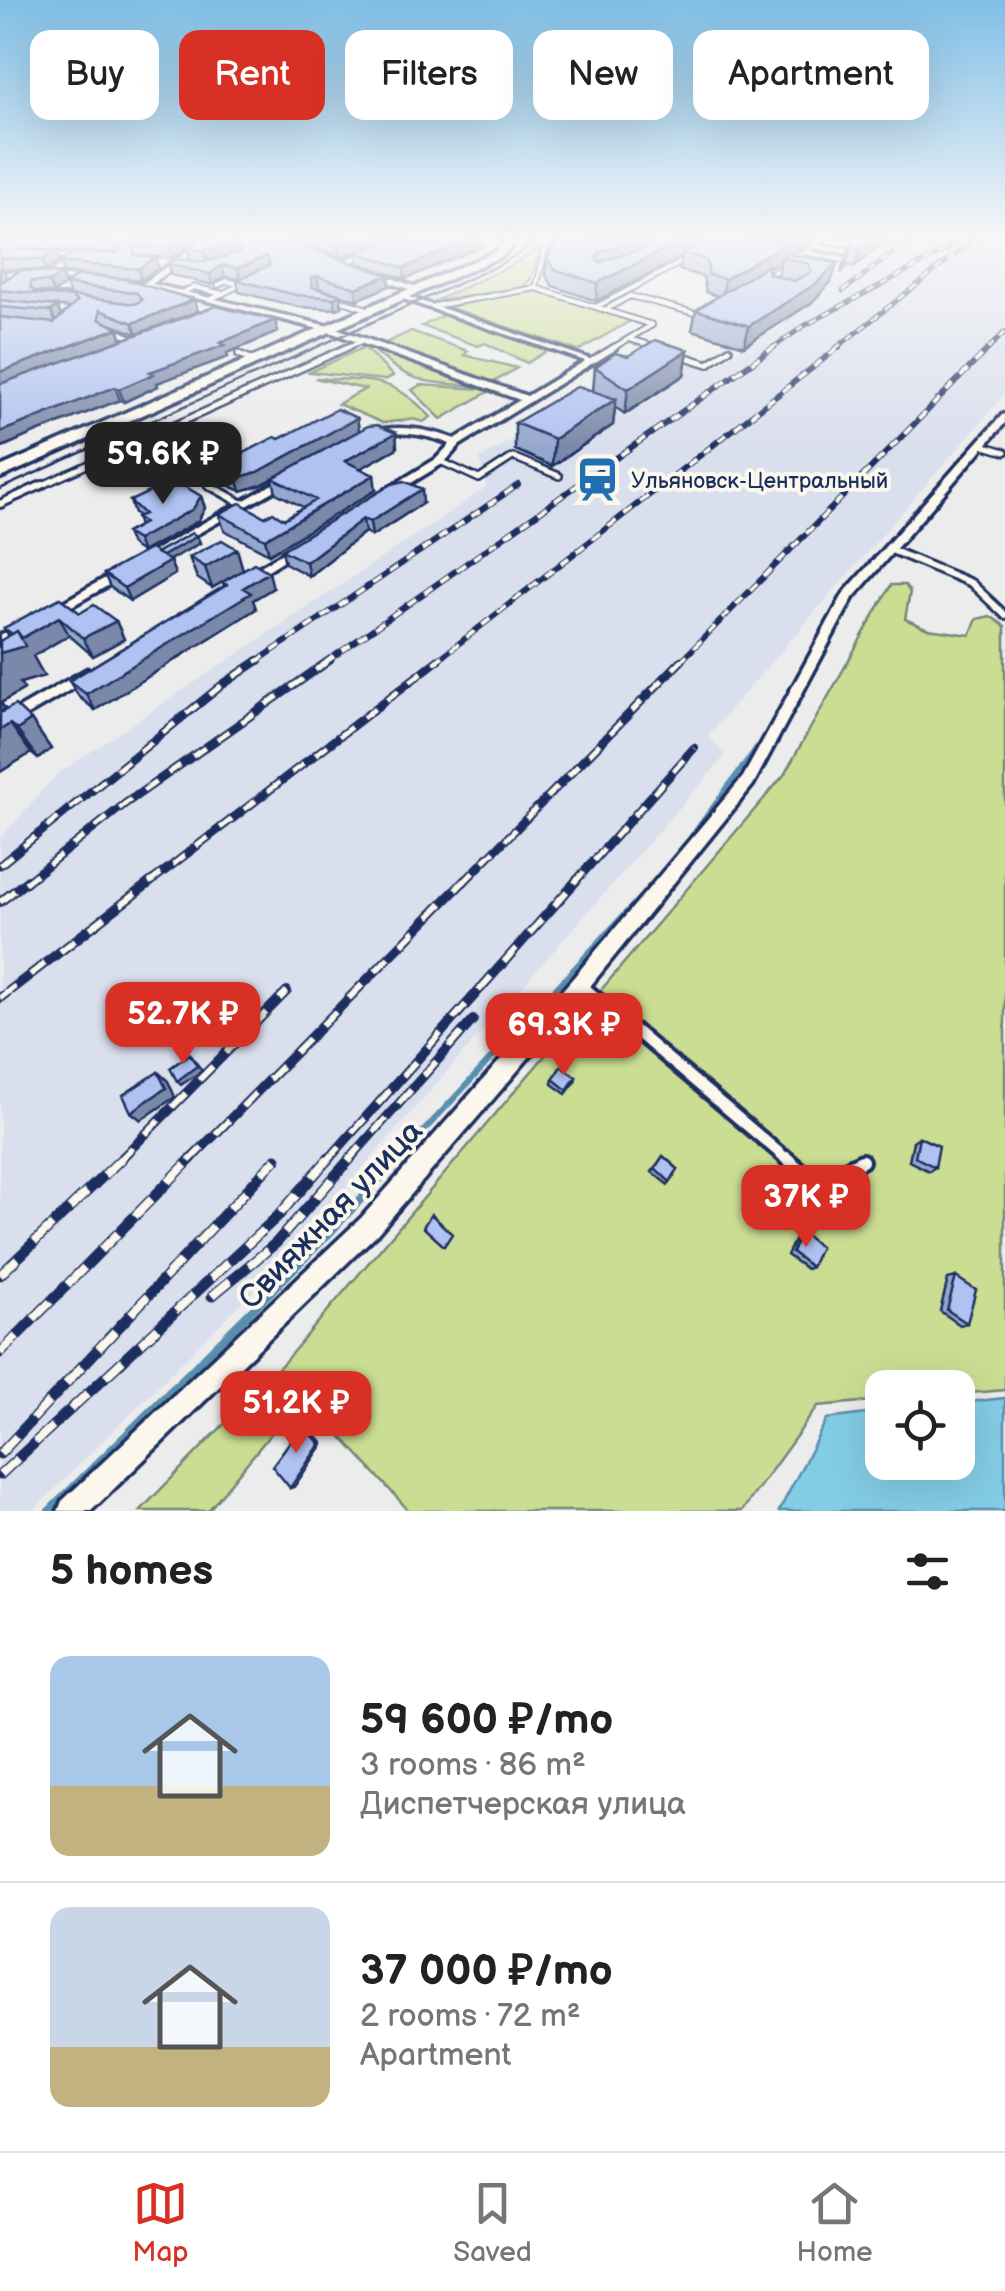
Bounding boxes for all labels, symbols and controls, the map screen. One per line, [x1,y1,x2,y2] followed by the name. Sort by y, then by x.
[30,30,159,120] chip: Buy
[179,30,325,120] chip: Rent
[345,30,513,120] chip: Filters
[533,30,673,120] chip: New
[693,30,929,120] chip: Apartment
[71,422,255,507] pin: 59.6K ₽
[107,435,219,474] text: 59.6K ₽
[574,456,622,504] station icon: Ульяновск-Центральный
[631,468,888,495] place label: Ульяновск-Центральный
[91,982,275,1067] pin: 52.7K ₽
[472,993,656,1078] pin: 69.3K ₽
[127,995,239,1034] text: 52.7K ₽
[508,1006,620,1045] text: 69.3K ₽
[231,1112,431,1318] street label: Свияжная улица
[736,1165,876,1250] pin: 37K ₽
[763,1178,849,1217] text: 37K ₽
[865,1370,975,1480] map controls
[865,1370,975,1480] button: locate
[204,1371,388,1456] pin: 51.2K ₽
[242,1384,350,1423] text: 51.2K ₽
[900,1544,955,1599] icon: filters
[50,1546,213,1597] text: 5 homes
[360,1695,613,1746] text: 59 600 ₽/mo
[130,1696,250,1816] icon: home
[360,1746,586,1785] text: 3 rooms · 86 m²
[360,1785,686,1824] text: Диспетчерская улица
[360,1946,613,1997] text: 37 000 ₽/mo
[130,1947,250,2067] icon: home
[360,1997,581,2036] text: 2 rooms · 72 m²
[360,2036,511,2075] text: Apartment
[132,2176,189,2269] tab: Map
[453,2176,532,2269] tab: Saved
[797,2176,873,2269] tab: Home

